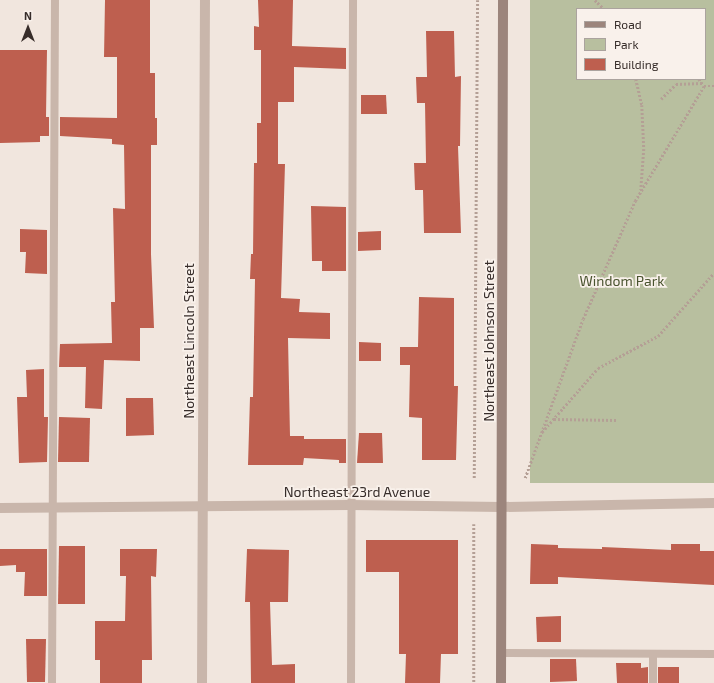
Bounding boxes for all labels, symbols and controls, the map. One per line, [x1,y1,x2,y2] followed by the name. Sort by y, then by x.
[8,8,48,48] north arrow
[576,8,706,80] legend
[24,9,32,22] text: N
[614,17,642,31] text: Road
[614,37,639,51] text: Park
[614,57,658,71] text: Building
[481,260,497,422] street label: Northeast Johnson Street
[181,263,197,419] street label: Northeast Lincoln Street
[580,273,664,289] park label: Windom Park
[284,484,430,500] street label: Northeast 23rd Avenue

